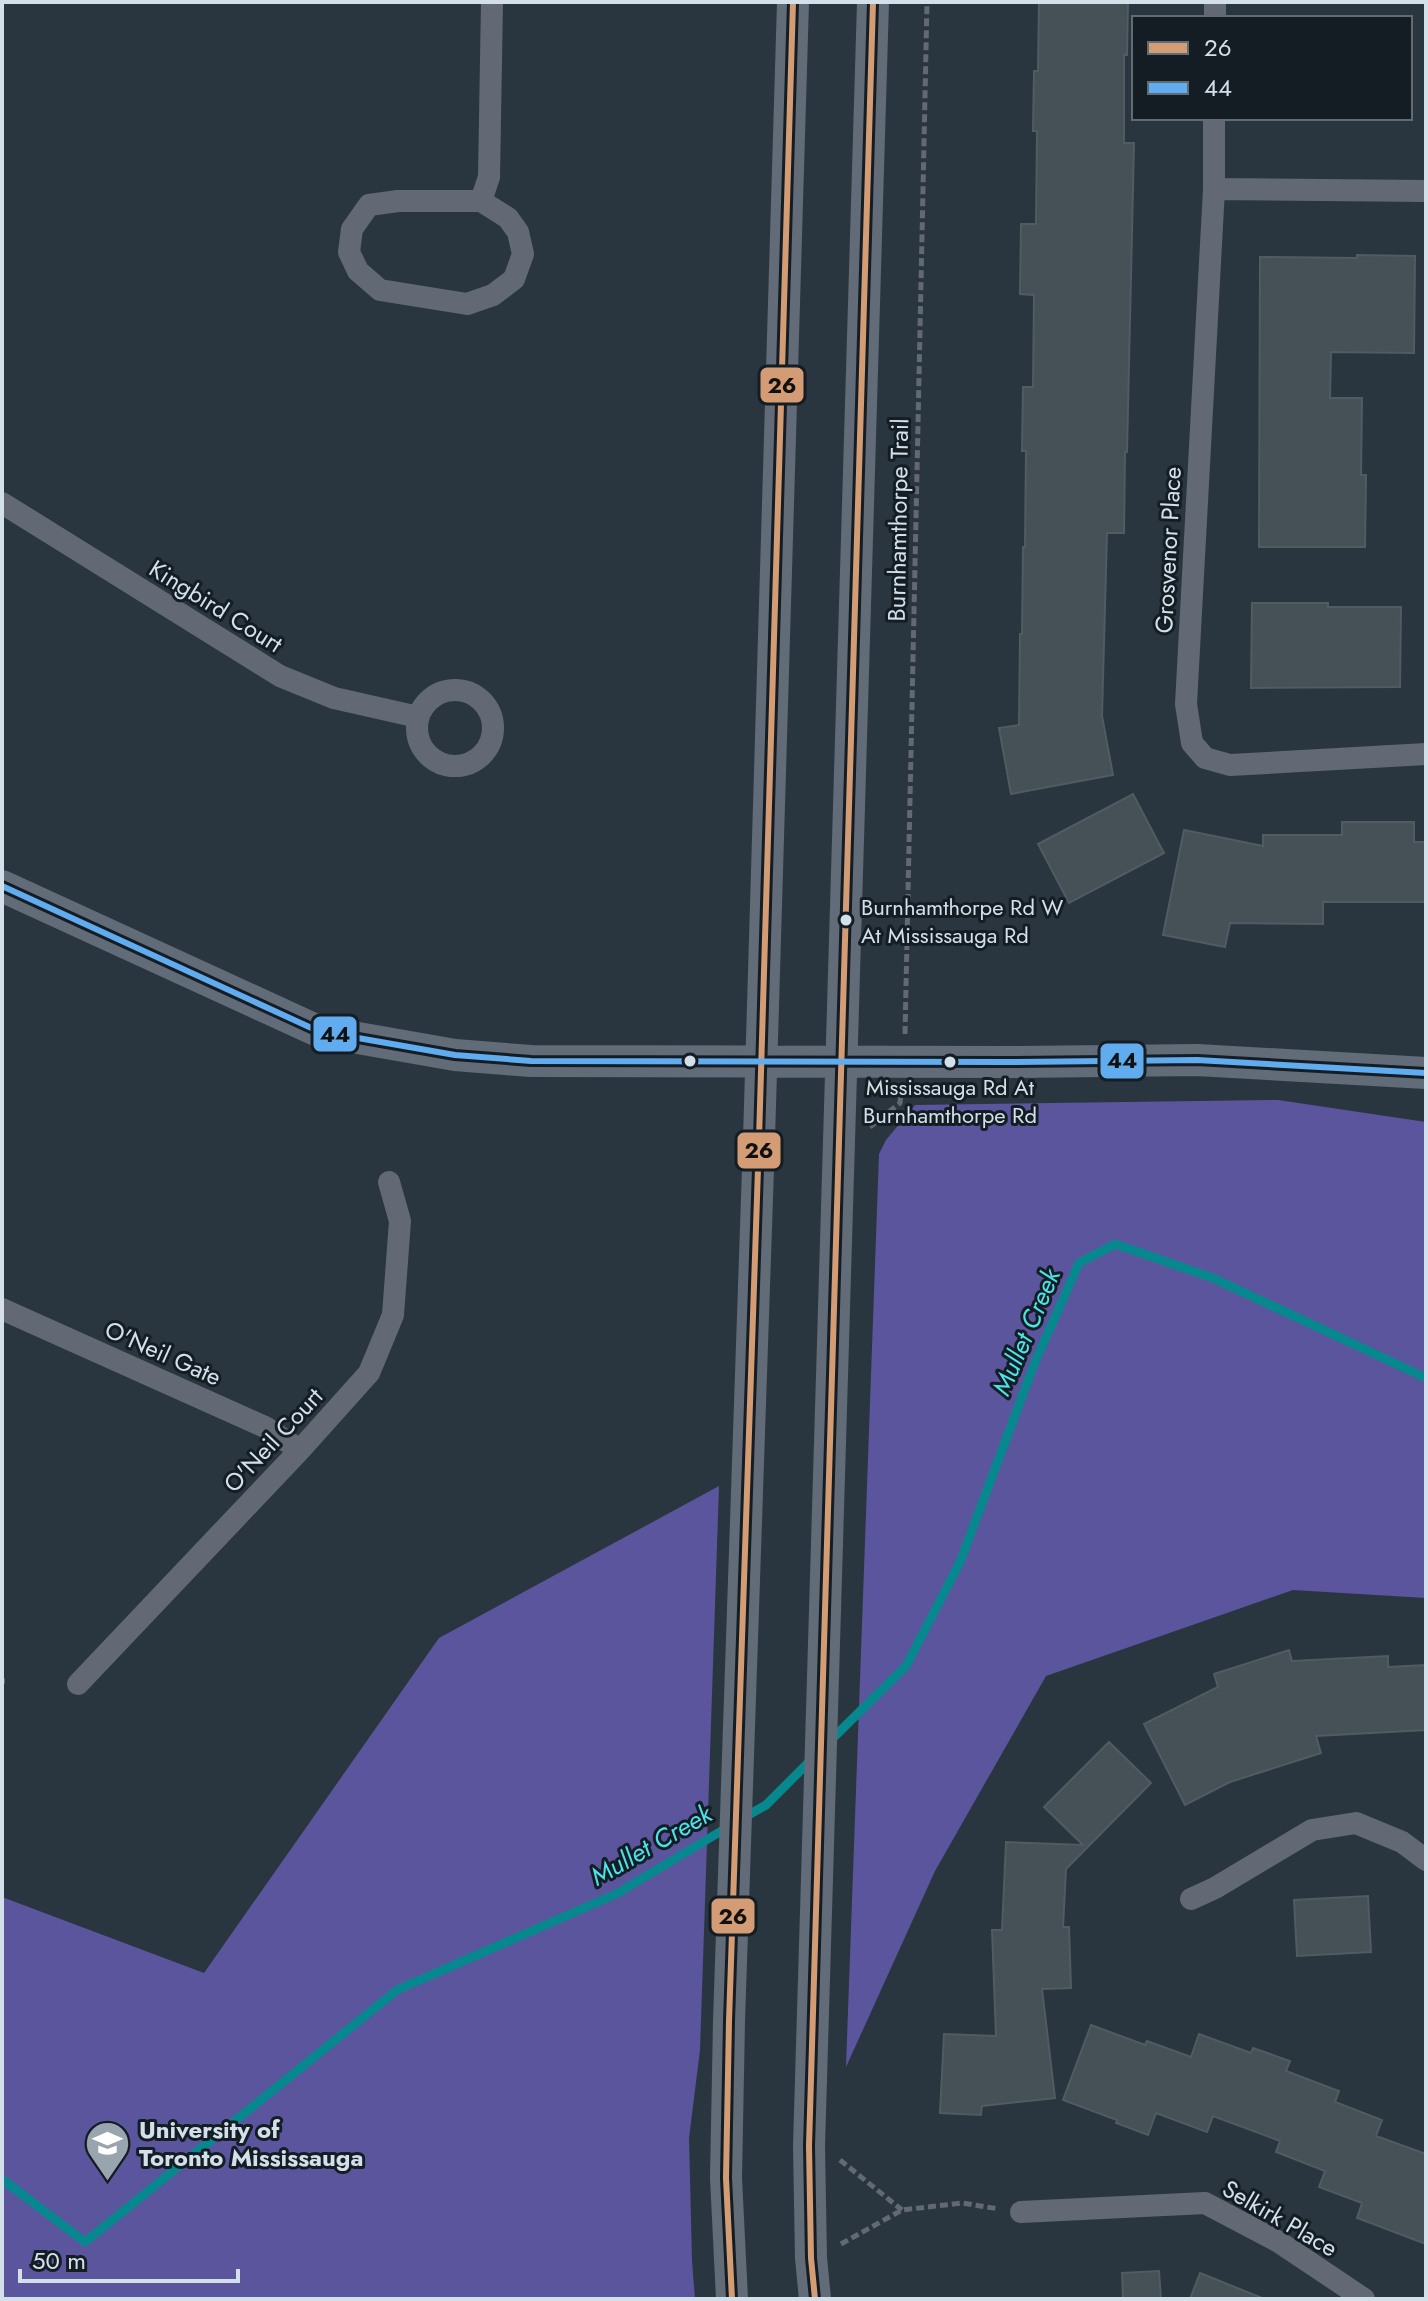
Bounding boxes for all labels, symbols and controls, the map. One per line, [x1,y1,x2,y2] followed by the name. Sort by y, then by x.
[1132,16,1412,120] legend
[1204,30,1231,65] text: 26
[1204,70,1232,105] text: 44
[759,366,805,404] line badge: 26
[767,369,797,401] text: 26
[879,418,917,622] street label: Burnhamthorpe Trail
[1146,466,1190,634] street label: Grosvenor Place
[143,551,290,661] street label: Kingbird Court
[861,891,1064,951] place label: Burnhamthorpe Rd W At Mississauga Rd
[838,912,854,928] marker: Burnhamthorpe Rd W At Mississauga Rd
[312,1015,358,1053] line badge: 44
[320,1018,350,1050] text: 44
[1099,1042,1145,1080] line badge: 44
[1107,1044,1137,1076] text: 44
[682,1053,698,1069] unlabelled marker
[942,1054,958,1070] marker: Mississauga Rd At Burnhamthorpe Rd
[863,1071,1037,1131] place label: Mississauga Rd At Burnhamthorpe Rd
[736,1131,782,1170] line badge: 26
[744,1134,774,1166] text: 26
[982,1261,1071,1401] water label: Mullet Creek
[99,1312,227,1394] street label: O'Neil Gate
[215,1380,331,1500] street label: O'Neil Court
[583,1794,721,1895] water label: Mullet Creek
[710,1897,756,1935] line badge: 26
[718,1900,748,1932] text: 26
[139,2112,363,2175] place label: University of Toronto Mississauga
[84,2119,132,2182] school or university icon: University of Toronto Mississauga
[1216,2171,1344,2265] street label: Selkirk Place
[20,2233,238,2283] scale bar
[32,2243,86,2278] text: 50 m

